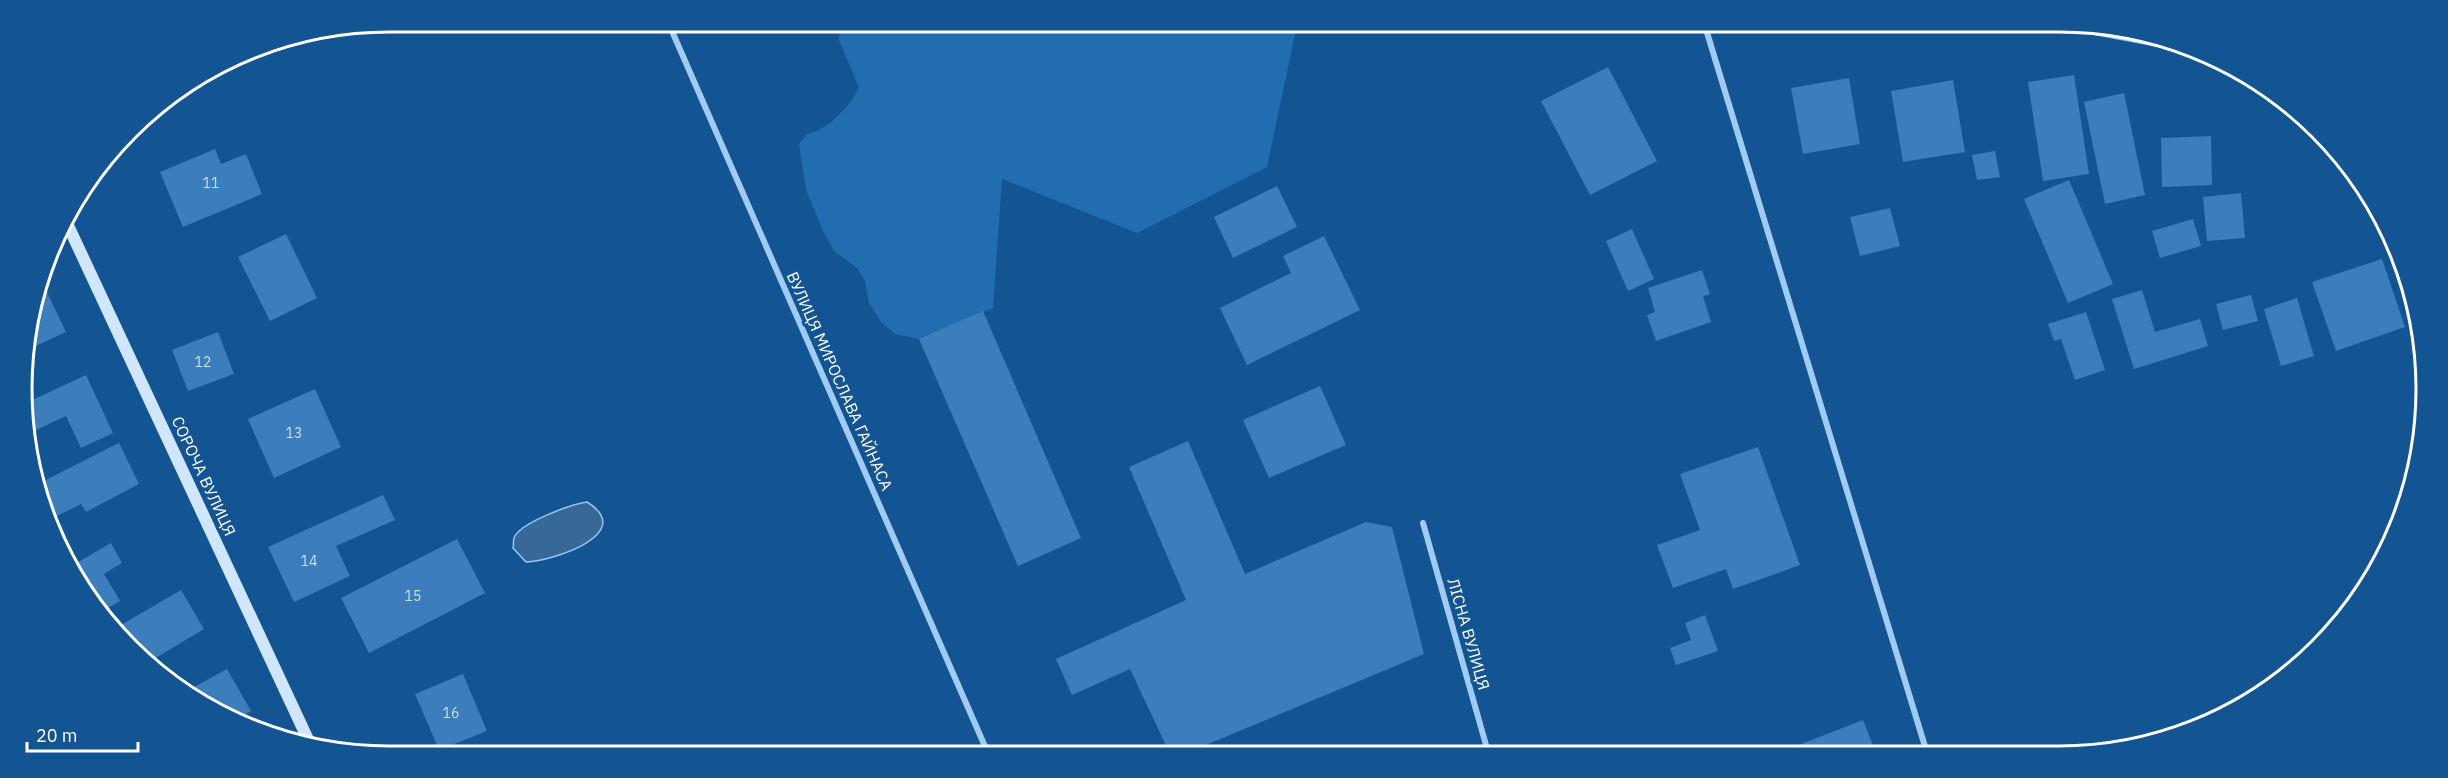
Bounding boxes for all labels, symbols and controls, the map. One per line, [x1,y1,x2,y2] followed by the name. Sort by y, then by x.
[203,174,219,192] house number: 11
[783,269,897,493] street label: ВУЛИЦЯ МИРОСЛАВА ГАЙНАСА
[195,353,211,371] house number: 12
[168,413,240,539] street label: СОРОЧА ВУЛИЦЯ
[286,424,302,442] house number: 13
[301,552,317,570] house number: 14
[1443,576,1495,692] street label: ЛІСНА ВУЛИЦЯ
[405,587,421,605] house number: 15
[443,704,459,722] house number: 16
[27,715,138,753] scale bar
[36,724,78,747] text: 20 m

